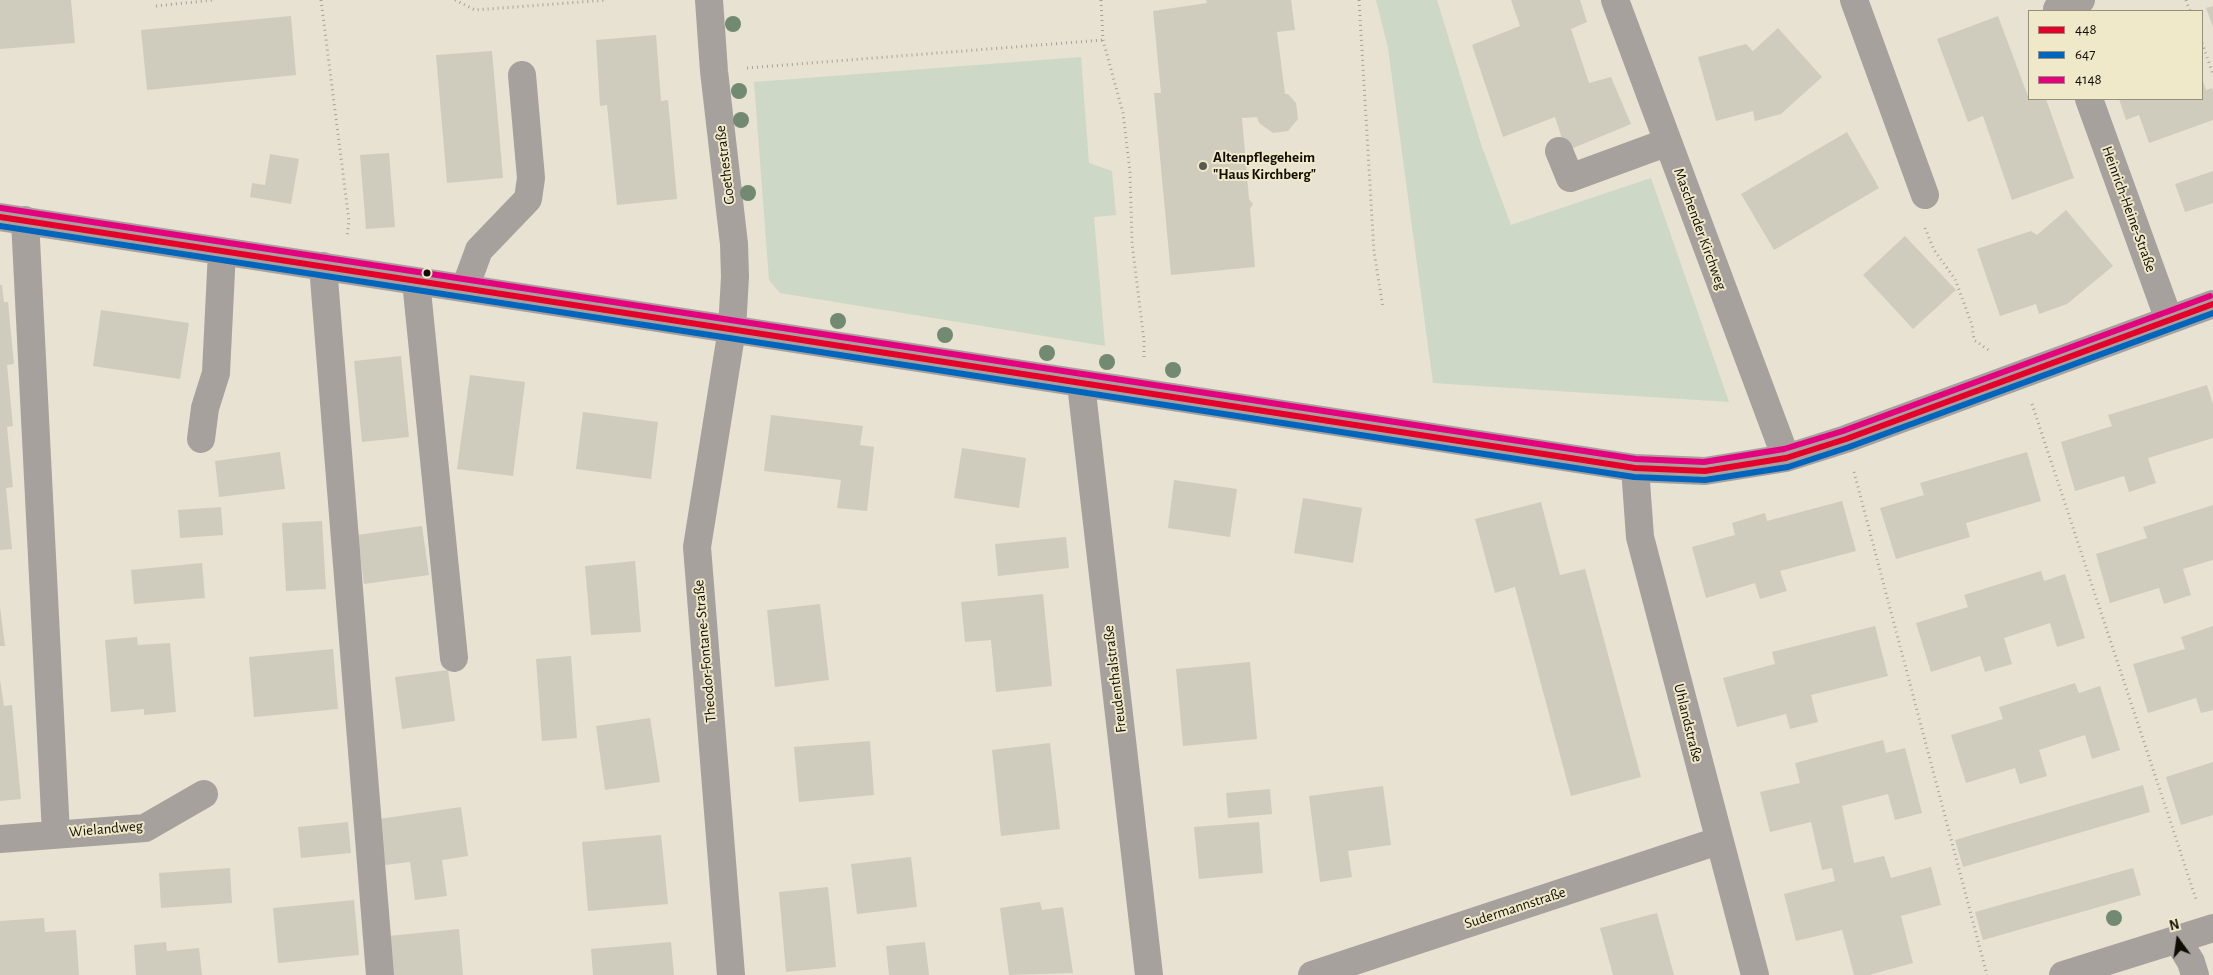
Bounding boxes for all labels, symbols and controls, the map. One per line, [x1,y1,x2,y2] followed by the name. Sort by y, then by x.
[2028,10,2203,100] legend
[2075,22,2097,37] text: 448
[2075,47,2096,62] text: 647
[2075,72,2102,87] text: 4148
[711,124,739,206] street label: Goethestraße
[2098,144,2160,274] street label: Heinrich-Heine-Straße
[1213,148,1316,183] place label: Altenpflegeheim "Haus Kirchberg"
[1197,160,1209,172] marker: Altenpflegeheim "Haus Kirchberg"
[1670,166,1730,292] street label: Maschender Kirchweg
[422,268,432,278] unlabelled marker
[690,579,720,723] street label: Theodor-Fontane-Straße
[1099,624,1131,734] street label: Freudenthalstraße
[1670,682,1706,764] street label: Uhlandstraße
[68,817,144,841] street label: Wielandweg
[1462,883,1568,933] street label: Sudermannstraße
[2153,915,2203,965] north arrow
[2168,917,2181,933] text: N

